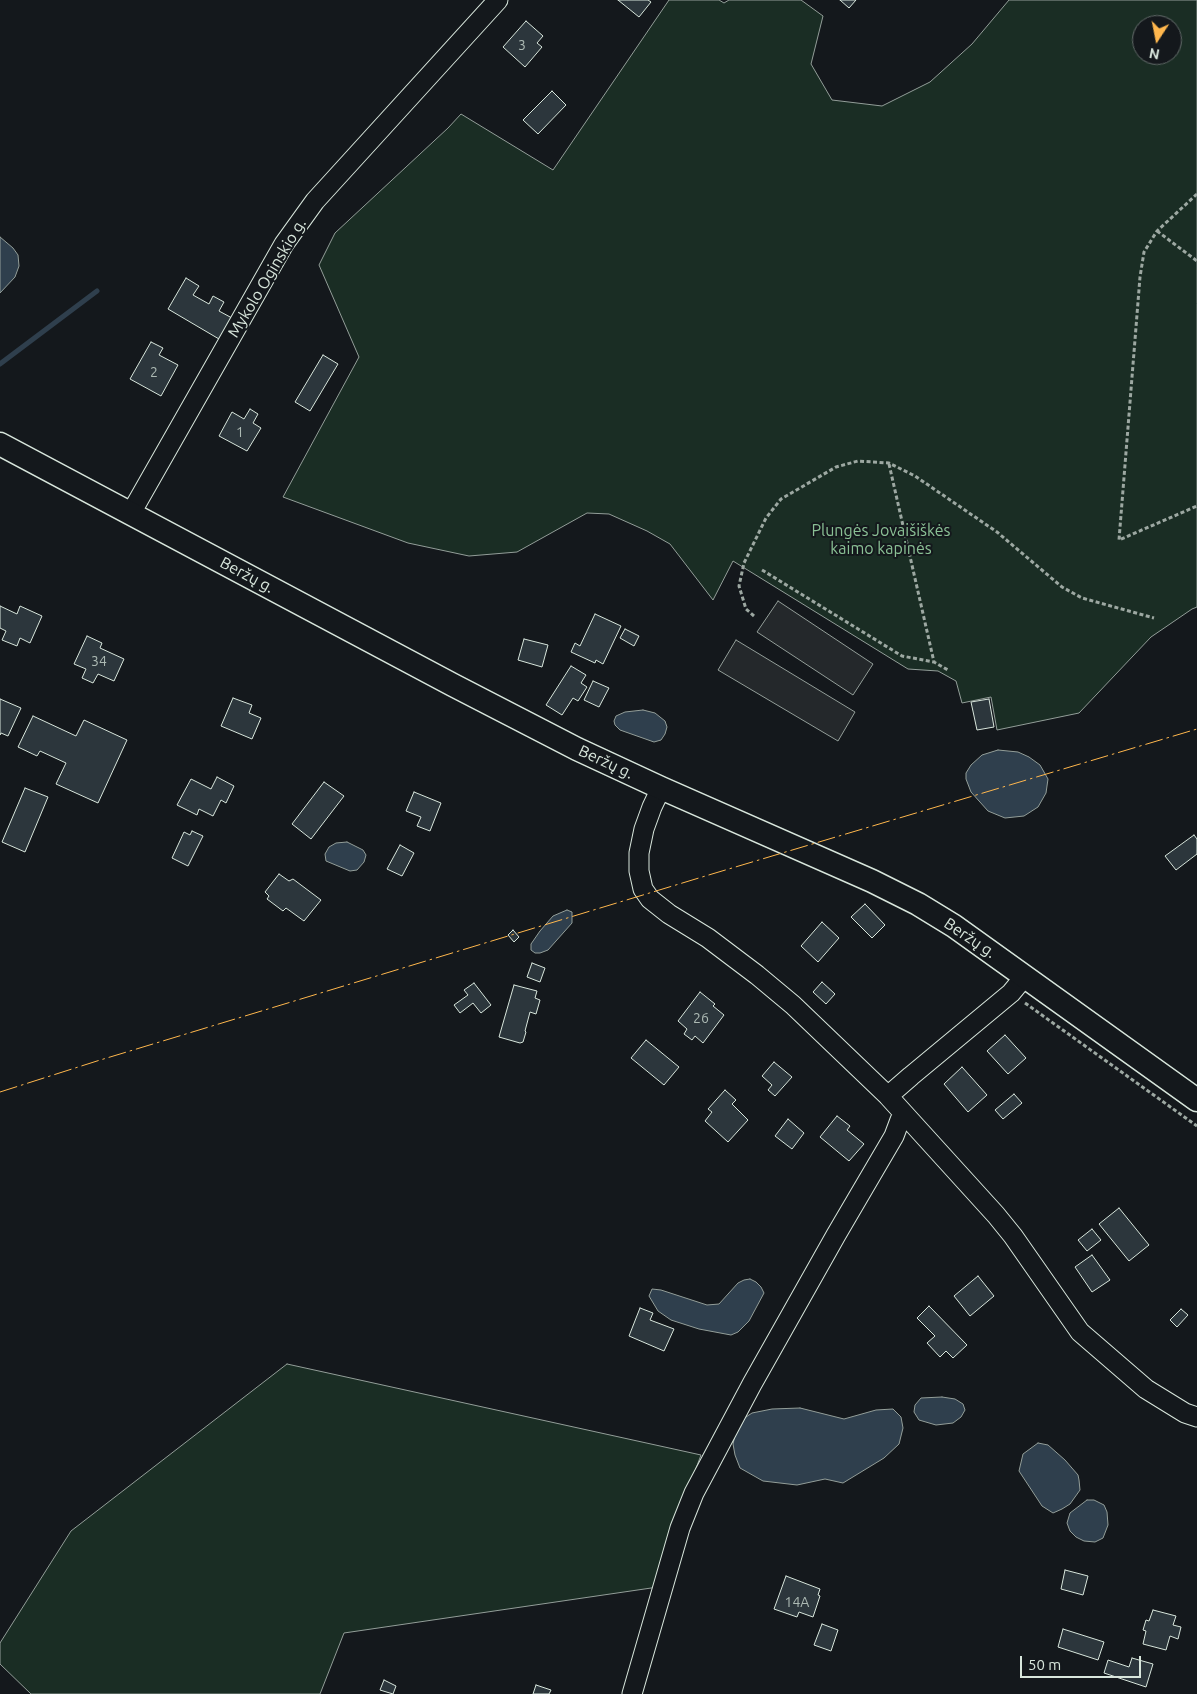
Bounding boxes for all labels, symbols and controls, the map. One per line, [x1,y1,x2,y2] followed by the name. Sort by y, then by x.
[1132,15,1182,65] north arrow
[518,37,526,53] house number: 3
[1148,45,1161,63] text: N
[224,215,310,341] street label: Mykolo Oginskio g.
[150,364,158,380] house number: 2
[236,424,244,440] house number: 1
[811,521,951,559] park label: Plungės Jovaišiškės kaimo kapinės
[217,553,277,597] street label: Beržų g.
[91,653,107,669] house number: 34
[575,741,637,783] street label: Beržų g.
[940,914,1000,962] street label: Beržų g.
[693,1010,709,1026] house number: 26
[785,1594,809,1610] house number: 14A
[1022,1646,1143,1678] scale bar
[1028,1656,1061,1673] text: 50 m

